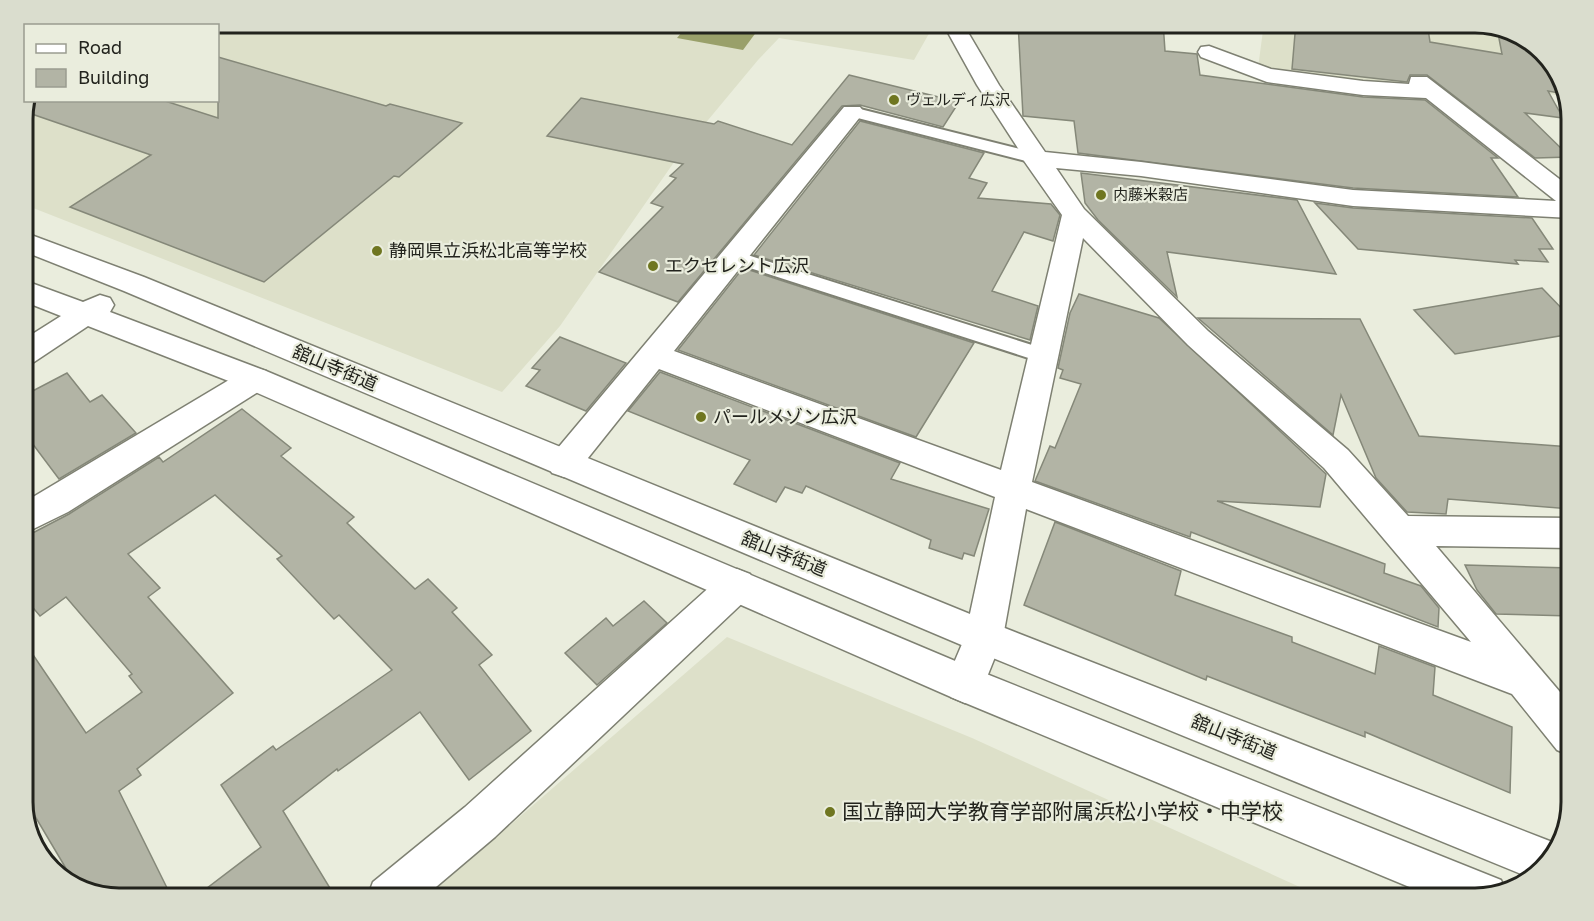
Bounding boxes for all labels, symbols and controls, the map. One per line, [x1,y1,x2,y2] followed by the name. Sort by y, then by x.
[24,24,219,102] legend
[78,36,122,58] text: Road
[78,66,149,88] text: Building
[906,90,1010,108] place label: ヴェルディ広沢
[887,93,901,107] marker: ヴェルディ広沢
[1113,185,1188,203] place label: 内藤米穀店
[1094,188,1108,202] marker: 内藤米穀店
[389,239,587,261] place label: 静岡県立浜松北高等学校
[370,244,384,258] marker: 静岡県立浜松北高等学校
[665,254,809,276] place label: エクセレント広沢
[646,259,660,273] marker: エクセレント広沢
[290,339,381,395] street label: 舘山寺街道
[713,405,857,427] place label: パールメゾン広沢
[694,410,708,424] marker: パールメゾン広沢
[739,526,830,580] street label: 舘山寺街道
[1189,709,1280,763] street label: 舘山寺街道
[842,798,1283,824] place label: 国立静岡大学教育学部附属浜松小学校・中学校
[823,805,837,819] marker: 国立静岡大学教育学部附属浜松小学校・中学校

